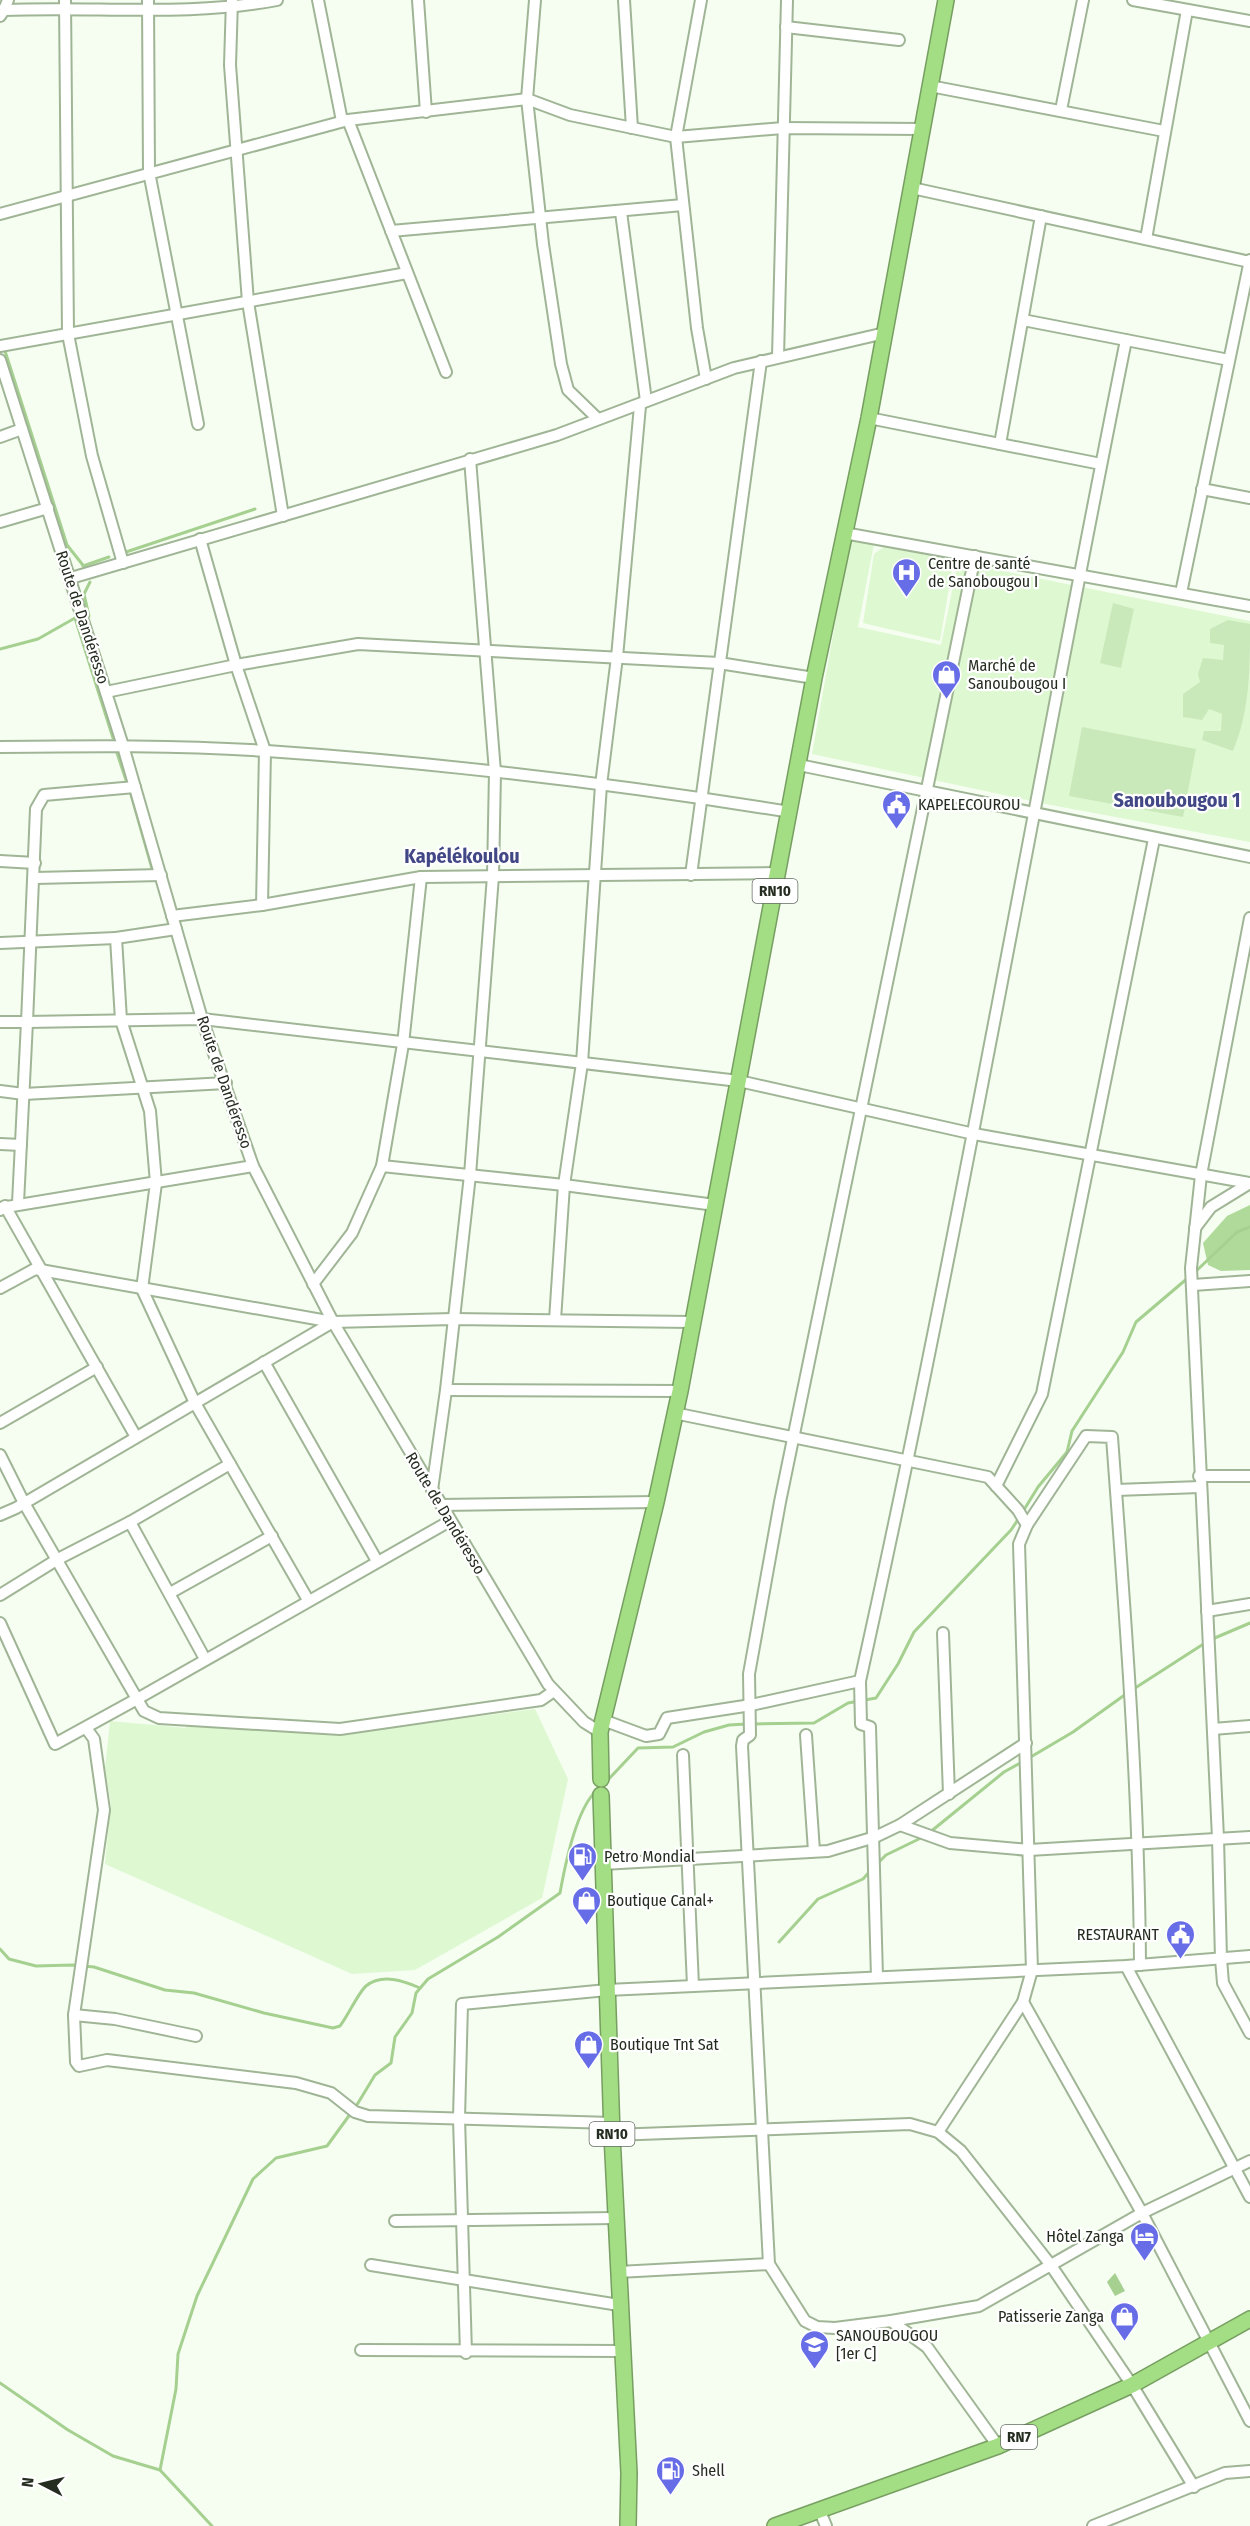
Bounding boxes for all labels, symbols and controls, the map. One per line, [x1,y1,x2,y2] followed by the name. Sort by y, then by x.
[52,548,113,686] street label: Route de Dandéresso
[928,554,1038,591] place label: Centre de santé de Sanobougou I
[891,556,923,598] hospital icon: Centre de santé de Sanobougou I
[968,656,1066,693] place label: Marché de Sanoubougou I
[931,658,963,700] shop icon: Marché de Sanoubougou I
[881,788,913,830] public building icon: KAPELECOUROU
[1114,788,1240,812] district label: Sanoubougou 1
[918,795,1020,814] place label: KAPELECOUROU
[404,844,520,868] district label: Kapélékoulou
[752,879,798,903] road number: RN10
[193,1013,256,1151] street label: Route de Dandéresso
[402,1449,490,1578] street label: Route de Dandéresso
[567,1840,599,1882] fuel station icon: Petro Mondial
[604,1847,695,1866] place label: Petro Mondial
[570,1884,602,1926] shop icon: Boutique Canal+
[607,1891,714,1910] place label: Boutique Canal+
[1164,1918,1196,1960] public building icon: RESTAURANT
[1077,1925,1160,1944] place label: RESTAURANT
[573,2028,605,2070] shop icon: Boutique Tnt Sat
[610,2035,720,2054] place label: Boutique Tnt Sat
[590,2122,634,2146] road number: RN10
[1129,2220,1161,2262] hotel icon: Hôtel Zanga
[1046,2227,1124,2246] place label: Hôtel Zanga
[1109,2300,1141,2342] shop icon: Patisserie Zanga
[998,2307,1104,2326] place label: Patisserie Zanga
[836,2326,938,2363] place label: SANOUBOUGOU [1er C]
[799,2328,831,2370] school or university icon: SANOUBOUGOU [1er C]
[1001,2425,1037,2449] road number: RN7
[12,2454,72,2514] north arrow
[655,2454,687,2496] fuel station icon: Shell
[692,2461,725,2480] place label: Shell
[18,2476,38,2488] text: N

